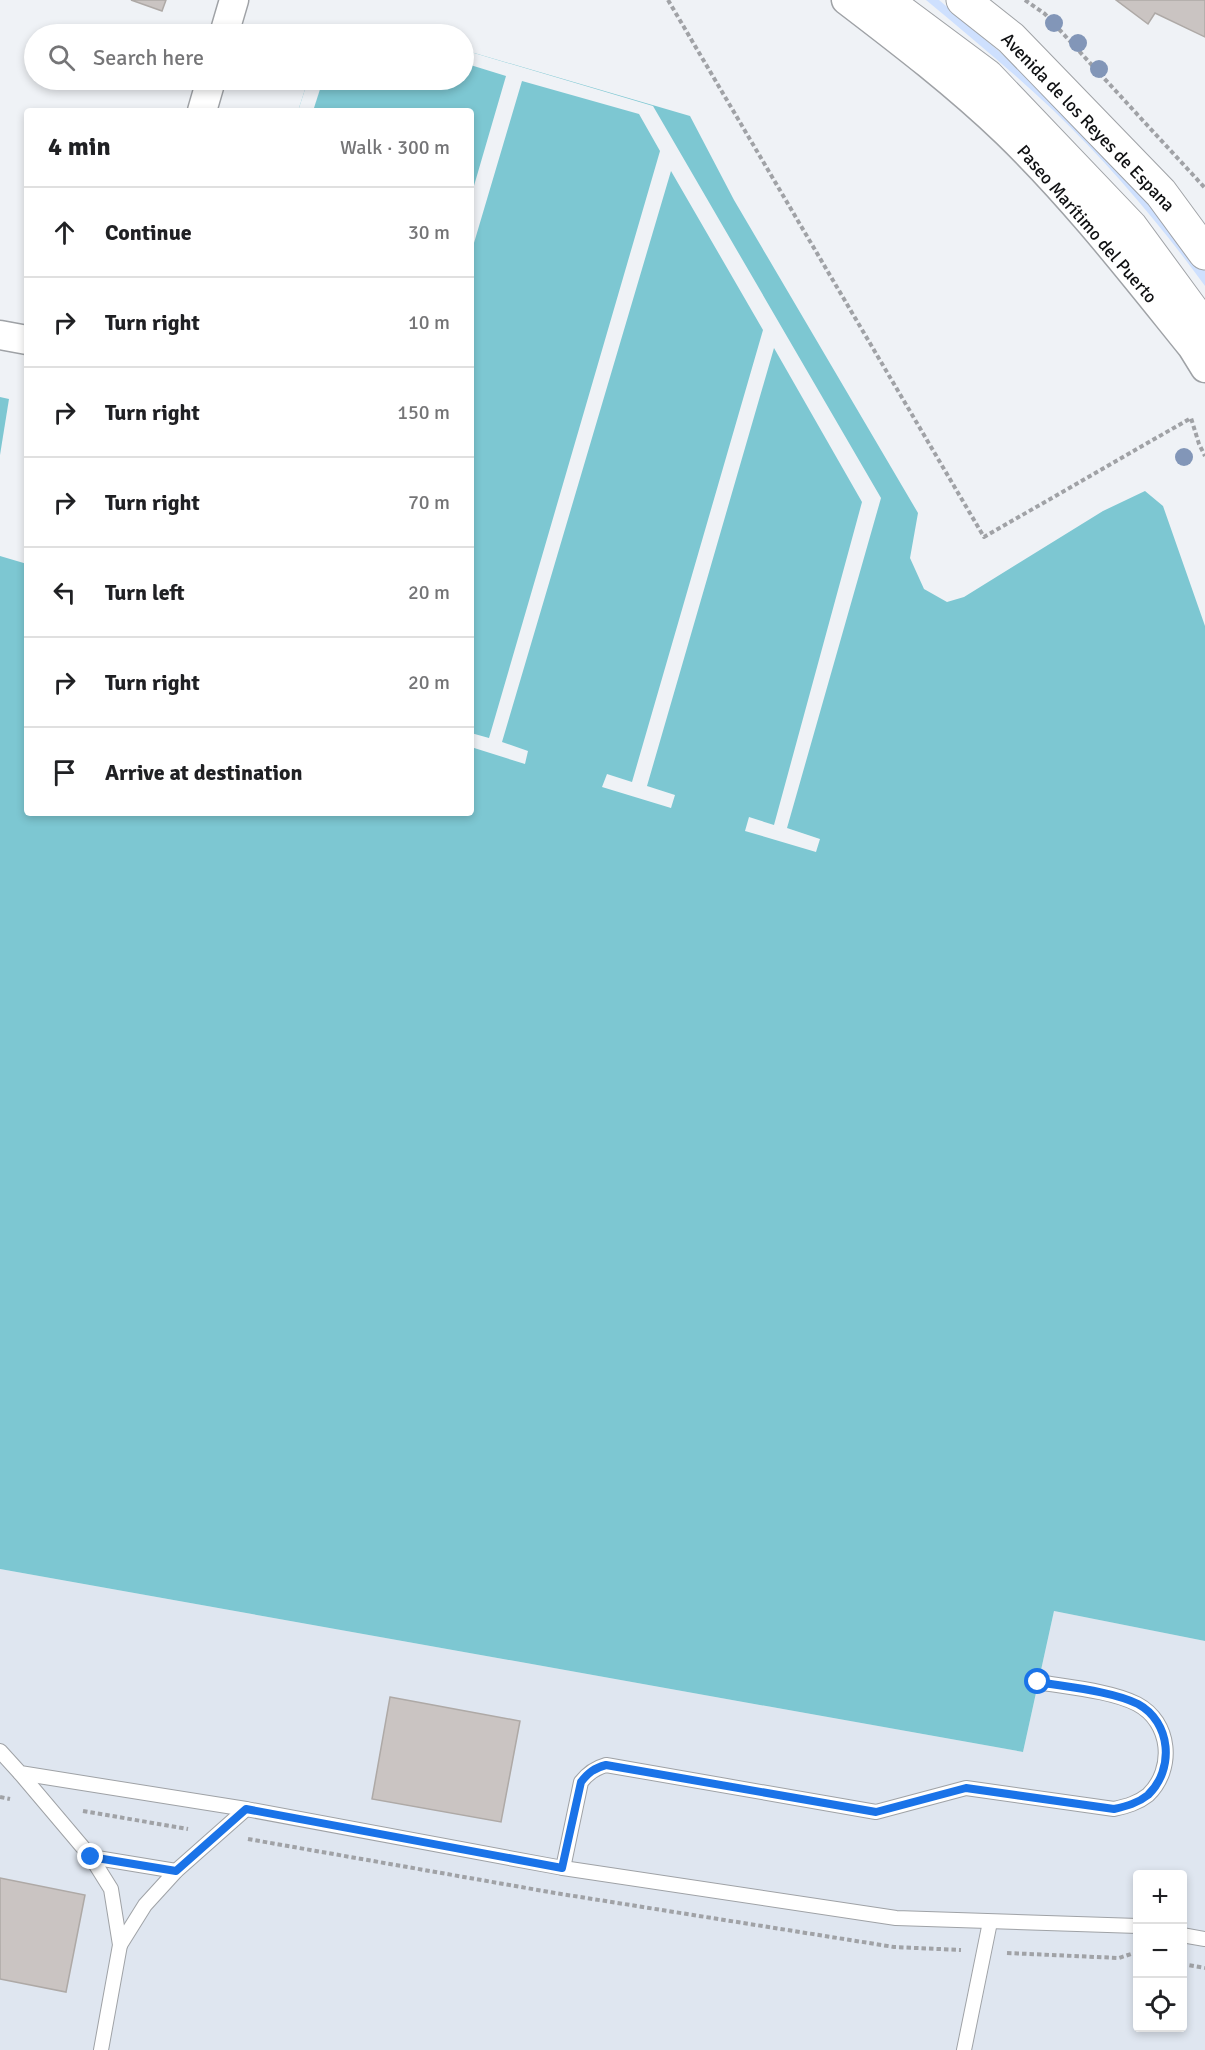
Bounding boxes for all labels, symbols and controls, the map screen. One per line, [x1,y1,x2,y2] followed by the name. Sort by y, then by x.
[24,24,474,90] search box
[997,28,1179,216] street label: Avenida de los Reyes de Espana
[45,41,78,74] icon: search
[93,44,204,71] text: Search here
[48,131,111,163] text: 4 min
[340,135,450,160] text: Walk · 300 m
[1012,140,1162,308] street label: Paseo Marítimo del Puerto
[48,216,81,249] icon: ahead
[105,219,192,246] text: Continue
[408,220,450,245] text: 30 m
[48,306,81,339] icon: right
[105,309,200,336] text: Turn right
[408,310,450,335] text: 10 m
[48,396,81,429] icon: right
[105,399,200,426] text: Turn right
[397,400,450,425] text: 150 m
[48,486,81,519] icon: right
[105,489,200,516] text: Turn right
[408,490,450,515] text: 70 m
[48,576,81,609] icon: left
[105,579,185,606] text: Turn left
[408,580,450,605] text: 20 m
[48,666,81,699] icon: right
[105,669,200,696] text: Turn right
[408,670,450,695] text: 20 m
[48,756,81,789] icon: arrive
[105,759,302,786] text: Arrive at destination
[1024,1668,1050,1694] route start
[77,1843,103,1869] route end
[1133,1870,1187,2032] map controls
[1133,1870,1187,1924] button: +
[1133,1924,1187,1978] button: −
[1133,1978,1187,2032] button: locate

